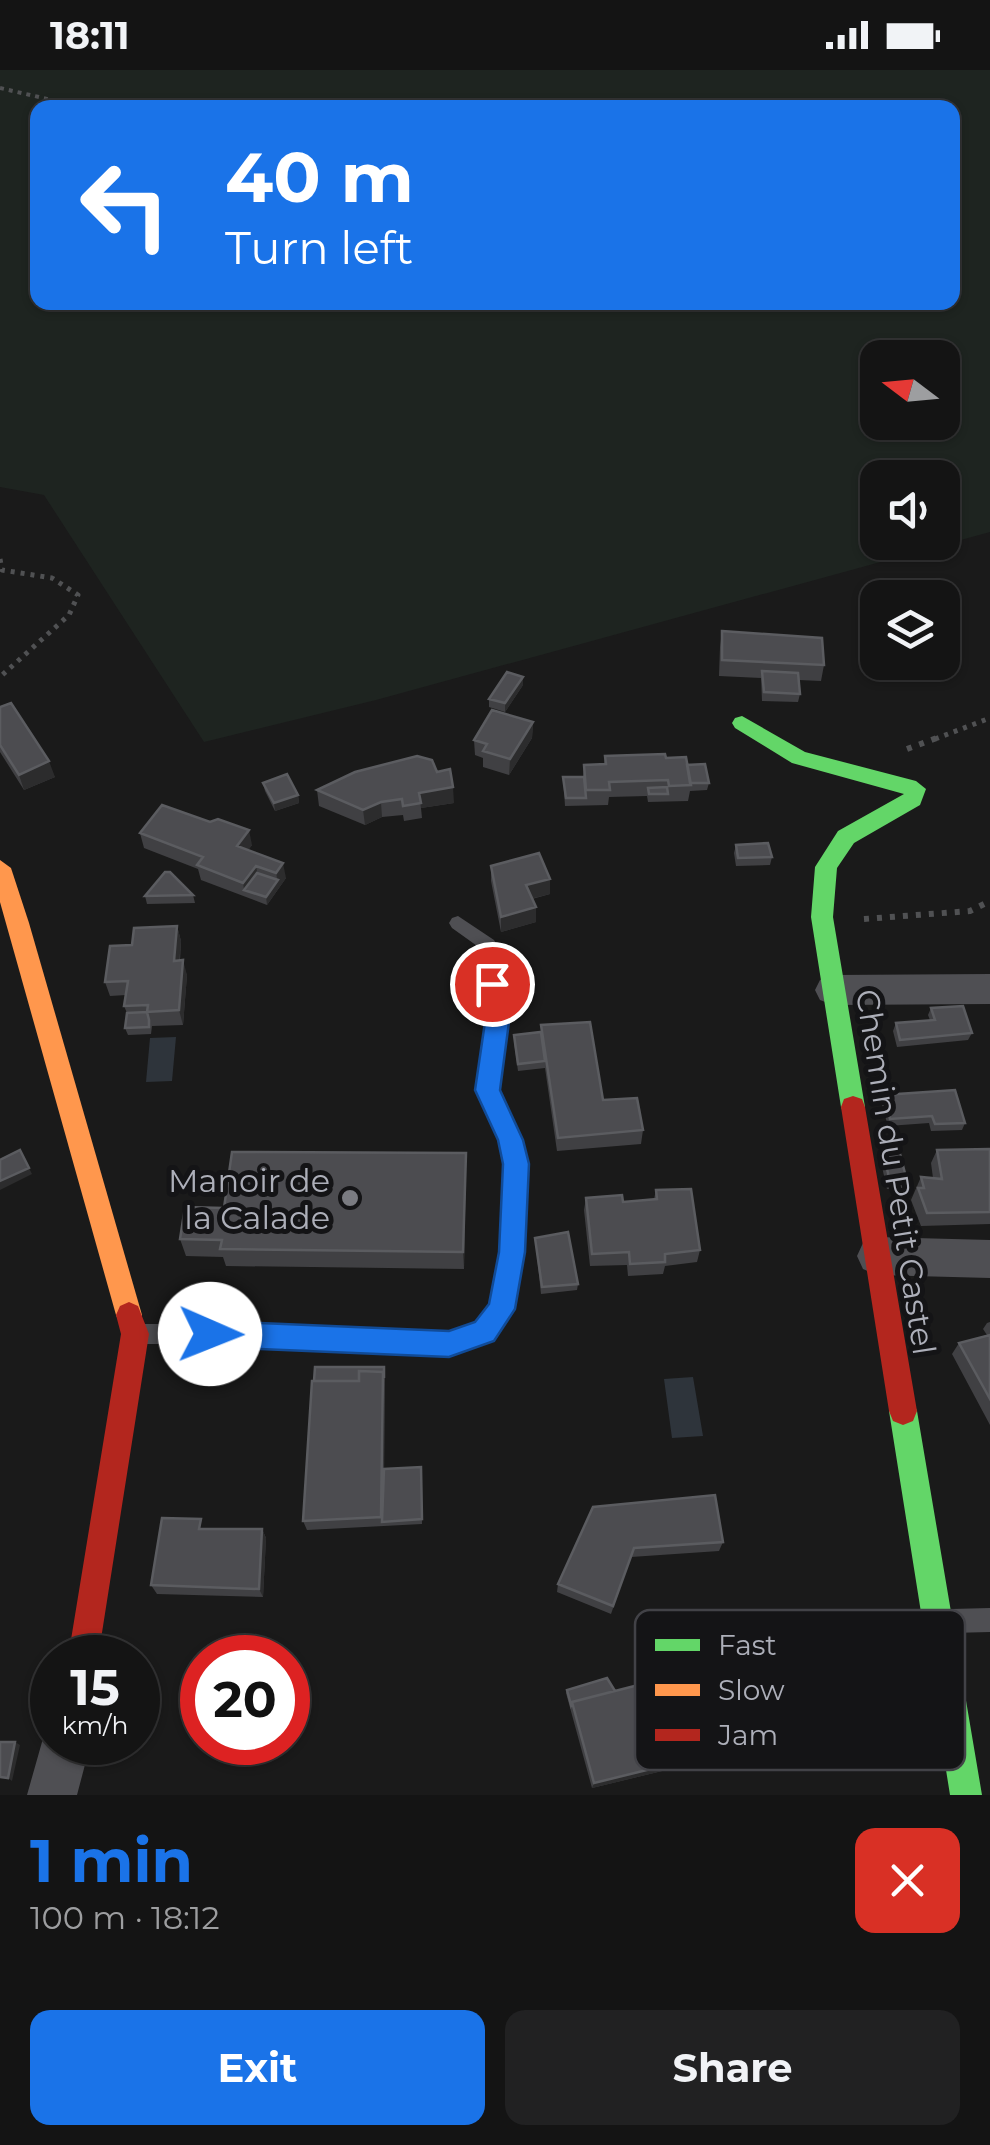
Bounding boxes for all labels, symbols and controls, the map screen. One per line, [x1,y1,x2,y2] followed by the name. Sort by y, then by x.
[50,12,130,59] text: 18:11
[225,134,414,220] text: 40 m
[60,140,190,270] icon: left
[225,220,413,275] text: Turn left
[860,340,960,440] north arrow
[860,340,960,680] map controls
[860,460,960,560] button: sound
[860,580,960,680] button: layers
[450,942,535,1027] pin
[465,957,520,1012] icon: arrive
[848,986,944,1358] street label: Chemin du Petit Castel
[168,1161,330,1237] place label: Manoir de la Calade
[339,1187,361,1209] marker: Manoir de la Calade
[158,1282,262,1386] position arrow
[635,1610,965,1770] legend
[718,1628,777,1662] text: Fast
[180,1635,310,1765] speed limit sign: 20
[70,1657,120,1718] text: 15
[718,1673,785,1707] text: Slow
[62,1710,128,1740] text: km/h
[717,1718,778,1752] text: Jam
[30,1824,193,1897] text: 1 min
[855,1828,960,1933] button: close
[30,1898,220,1937] text: 100 m · 18:12
[30,2010,485,2125] button: Exit
[505,2010,960,2125] button: Share

